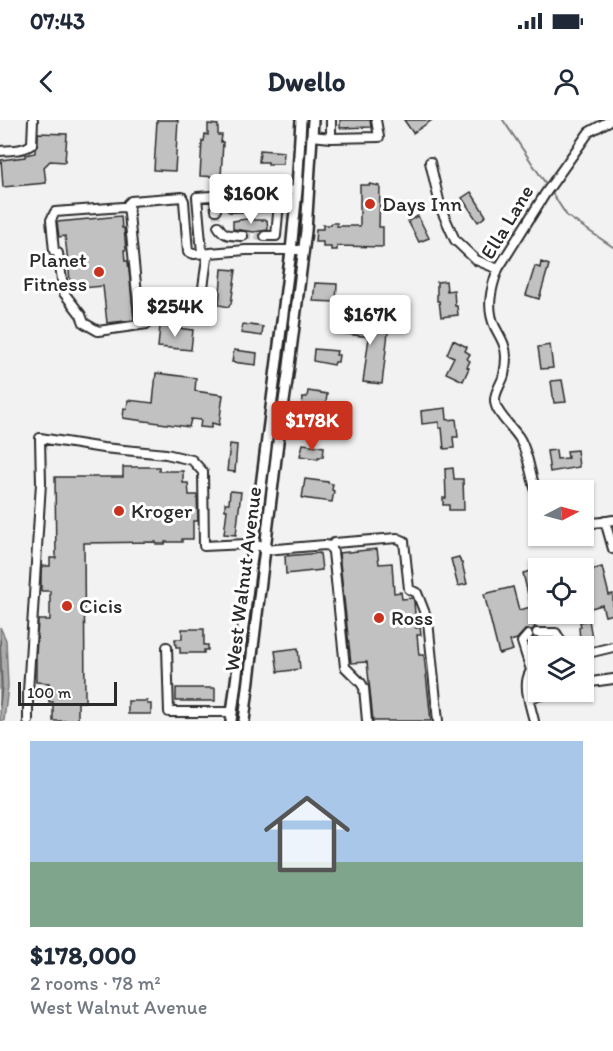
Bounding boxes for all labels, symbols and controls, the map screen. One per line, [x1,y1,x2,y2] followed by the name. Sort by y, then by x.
[30,8,85,35] text: 07:43
[30,65,63,98] icon: back
[267,65,346,98] text: Dwello
[550,65,583,98] icon: person
[209,174,293,225] pin: $160K
[475,180,538,263] street label: Ella Lane
[223,181,279,205] text: $160K
[382,191,462,216] place label: Days Inn
[363,197,377,211] marker: Days Inn
[23,247,87,296] place label: Planet Fitness
[92,265,106,279] marker: Planet Fitness
[133,287,217,338] pin: $254K
[147,294,203,318] text: $254K
[328,295,412,346] pin: $167K
[344,302,396,326] text: $167K
[270,401,354,452] pin: $178K
[285,408,339,432] text: $178K
[528,480,594,546] north arrow
[528,480,594,702] map controls
[219,485,266,673] street label: West Walnut Avenue
[131,498,193,523] place label: Kroger
[112,504,126,518] marker: Kroger
[528,558,594,624] button: locate
[79,593,122,618] place label: Cicis
[60,599,74,613] marker: Cicis
[391,605,433,630] place label: Ross
[372,611,386,625] marker: Ross
[528,636,594,702] button: layers
[18,679,117,706] scale bar
[27,683,71,702] text: 100 m
[253,780,361,888] icon: home
[30,939,137,971] text: $178,000
[30,971,161,995] text: 2 rooms · 78 m²
[30,995,207,1019] text: West Walnut Avenue

